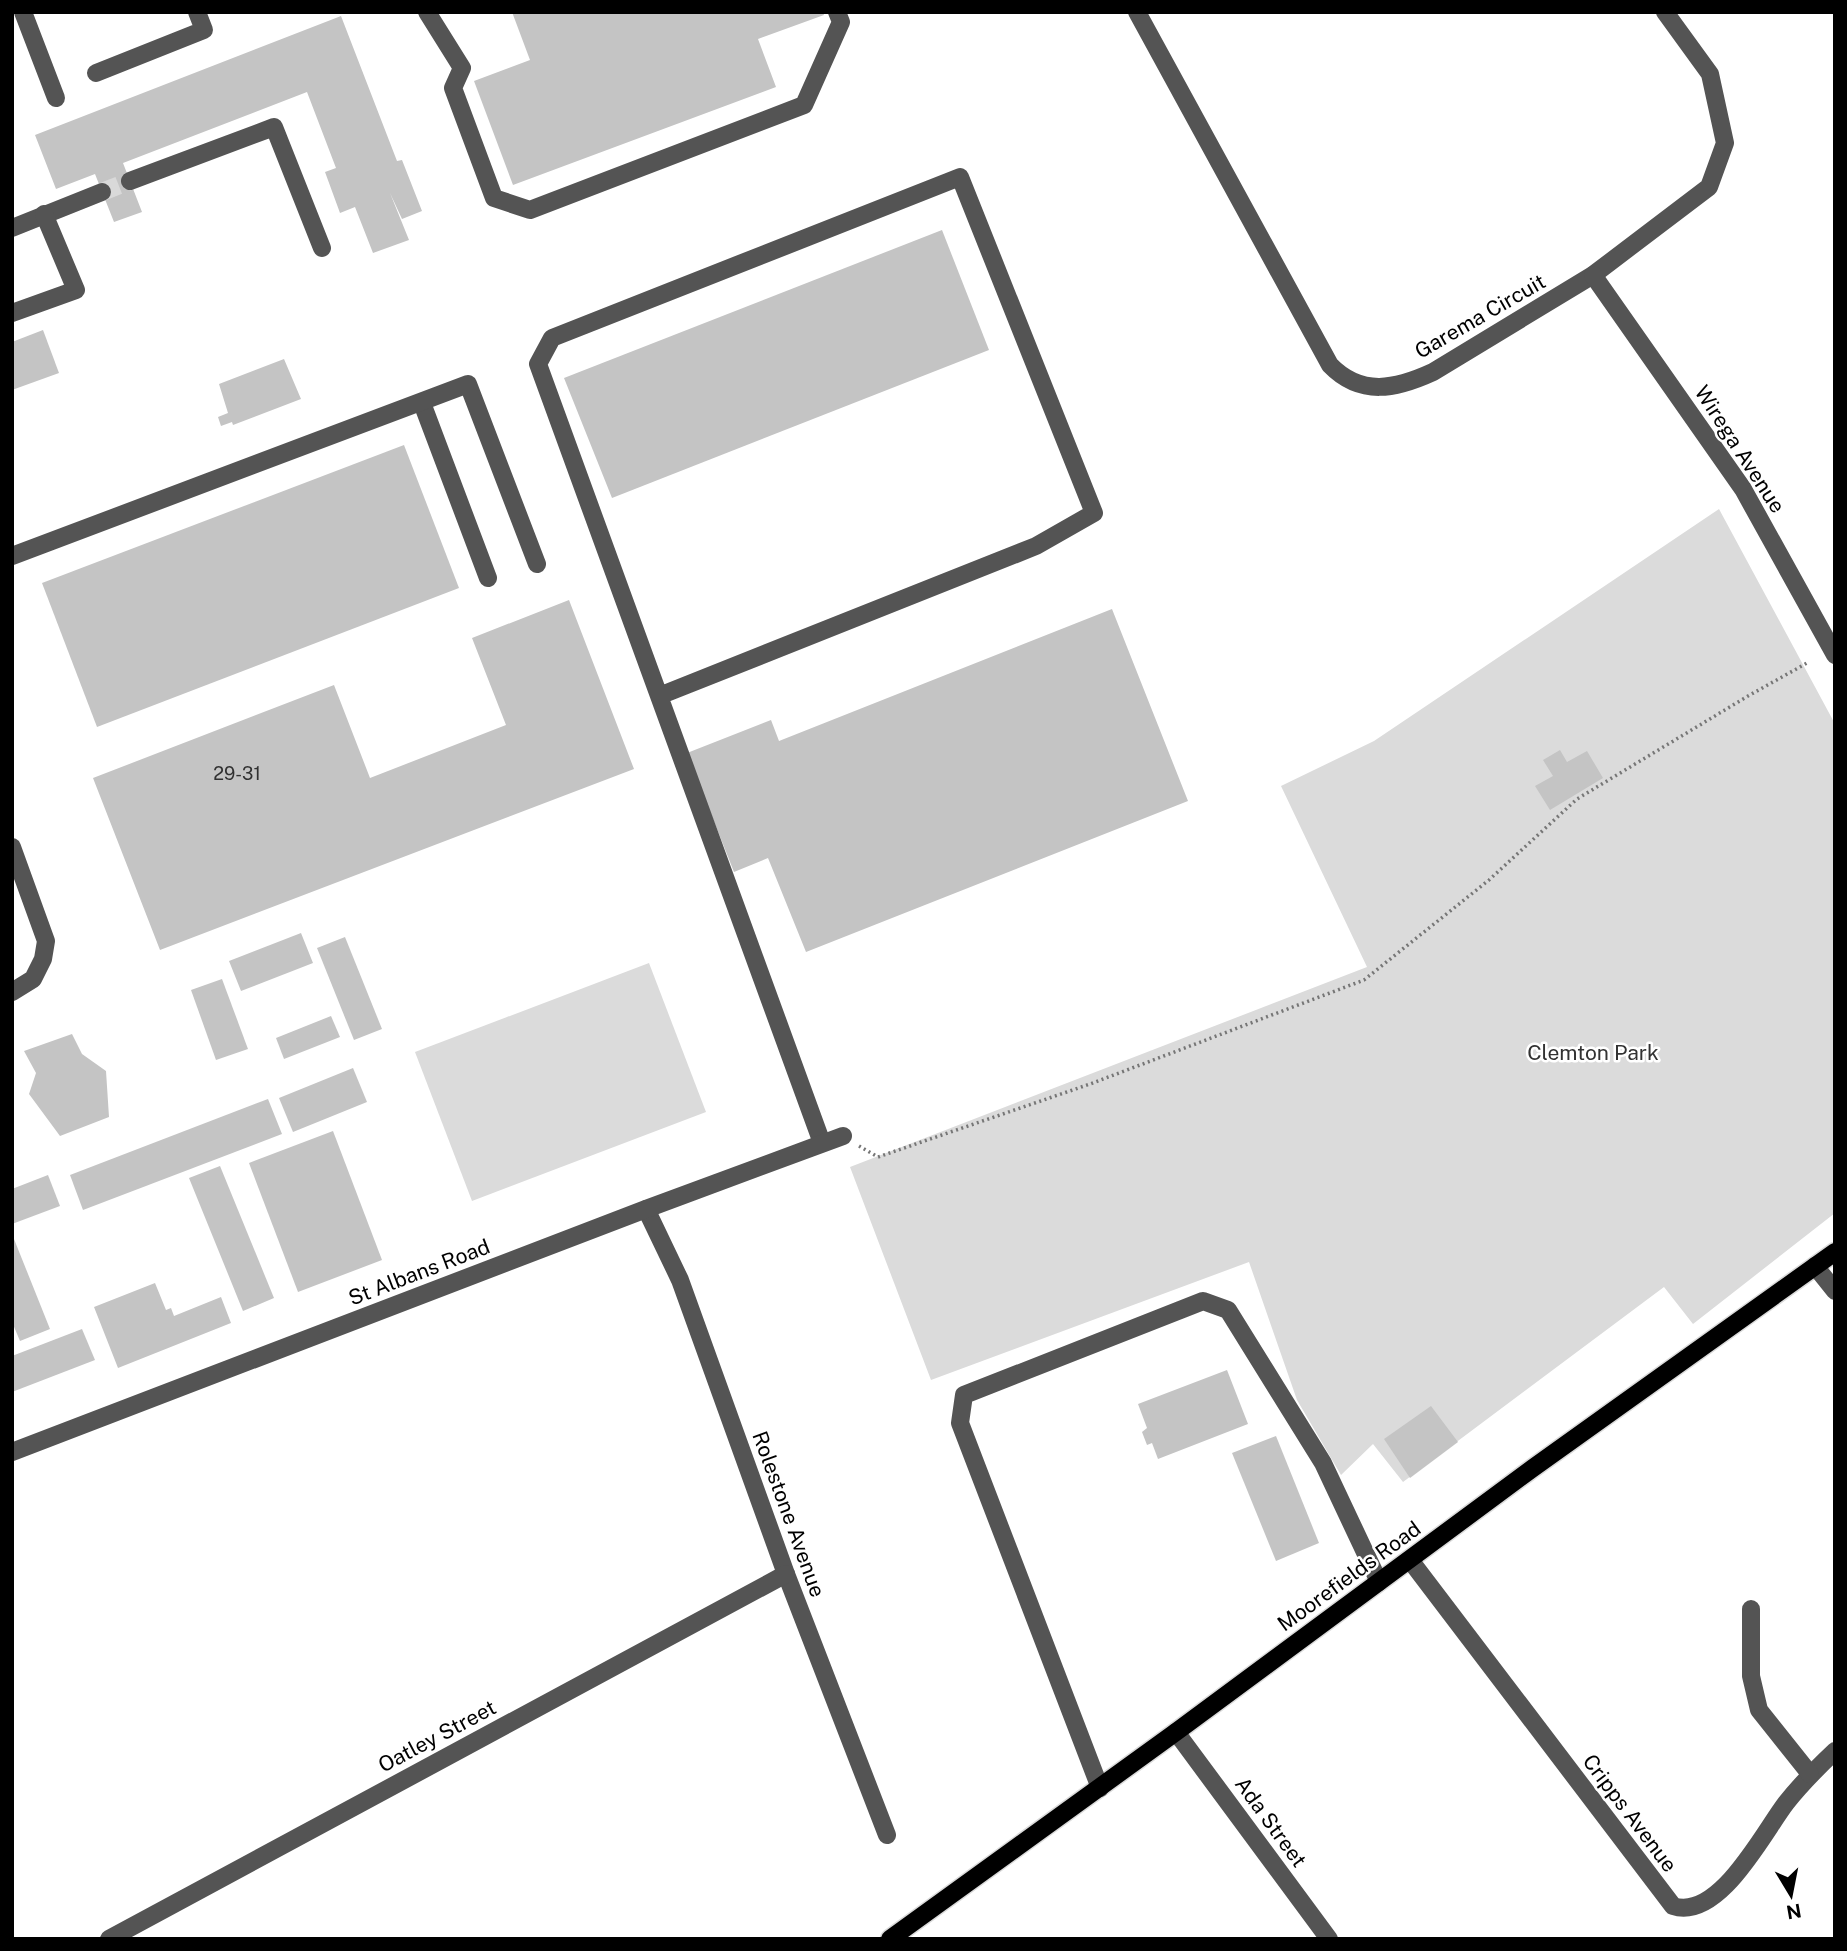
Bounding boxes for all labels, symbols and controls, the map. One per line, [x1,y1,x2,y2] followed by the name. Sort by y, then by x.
[1410,268,1550,364] street label: Garema Circuit
[1690,381,1790,517] street label: Wirega Avenue
[213,763,261,784] house number: 29-31
[1527,1040,1659,1065] park label: Clemton Park
[345,1234,493,1310] street label: St Albans Road
[747,1428,831,1600] street label: Rolestone Avenue
[1273,1516,1425,1636] street label: Moorefields Road
[374,1695,500,1777] street label: Oatley Street
[1578,1749,1682,1877] street label: Cripps Avenue
[1230,1772,1312,1872] street label: Ada Street
[1756,1860,1826,1930] north arrow
[1785,1900,1803,1924] text: N

